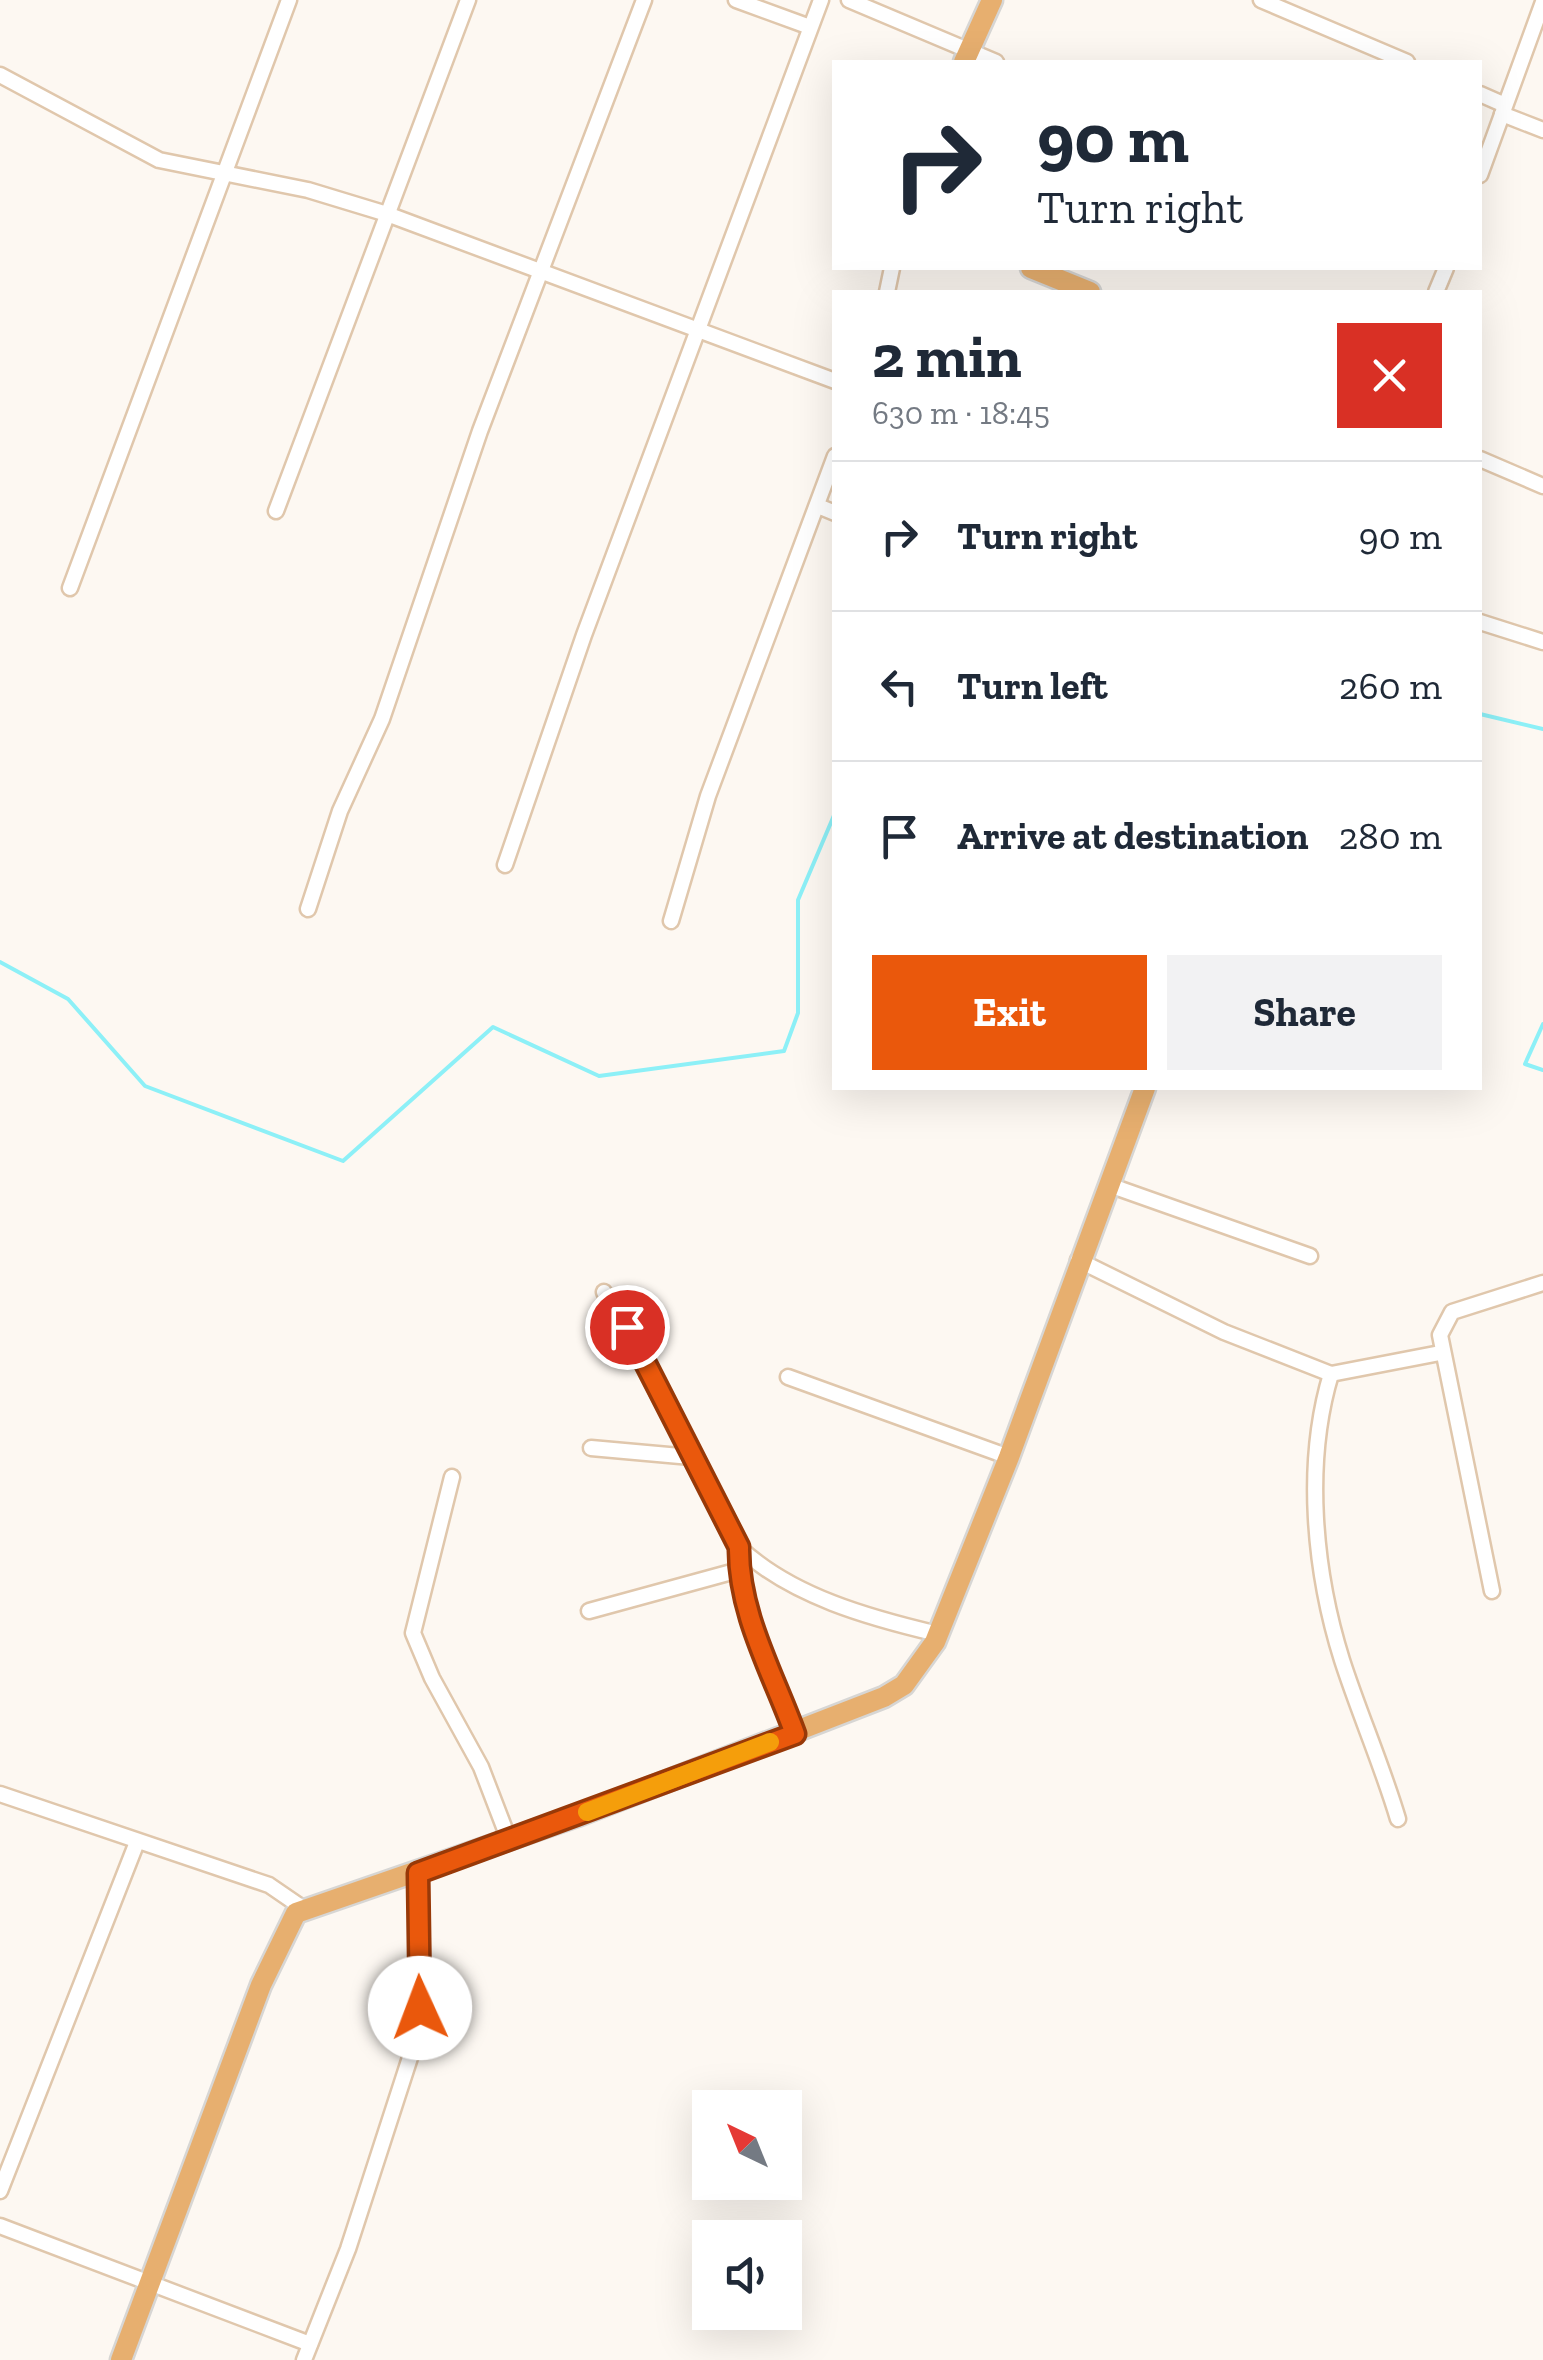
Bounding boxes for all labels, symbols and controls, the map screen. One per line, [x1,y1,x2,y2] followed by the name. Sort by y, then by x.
[1037,96,1189,180] text: 90 m
[872,100,1002,230] icon: right
[1037,181,1243,235] text: Turn right
[872,320,1022,392] text: 2 min
[1337,323,1442,428] button: close
[872,394,1050,432] text: 630 m · 18:45
[872,509,927,564] icon: right
[957,513,1137,559] text: Turn right
[1359,513,1442,559] text: 90 m
[872,659,927,714] icon: left
[957,663,1108,709] text: Turn left
[1339,663,1442,709] text: 260 m
[872,809,927,864] icon: arrive
[957,813,1308,859] text: Arrive at destination
[1339,813,1442,859] text: 280 m
[872,955,1147,1070] button: Exit
[1167,955,1442,1070] button: Share
[585,1285,670,1370] pin
[600,1300,655,1355] icon: arrive
[368,1956,472,2060] position arrow
[692,2090,802,2200] north arrow
[692,2090,802,2330] map controls
[692,2220,802,2330] button: sound

